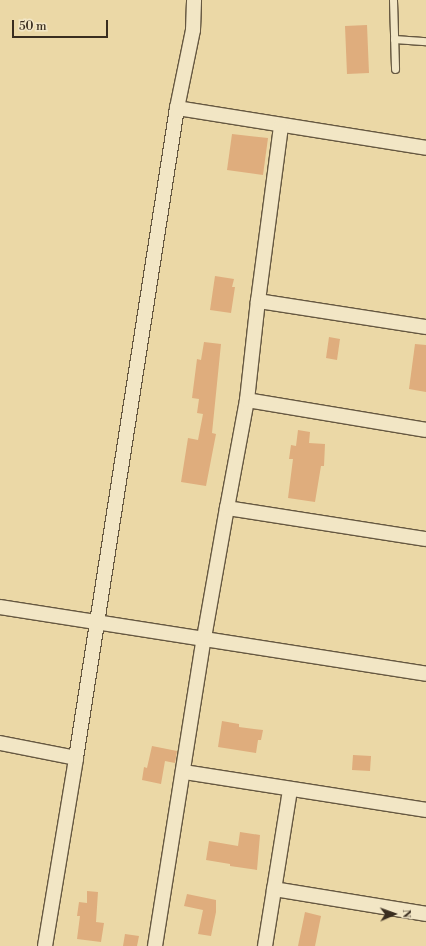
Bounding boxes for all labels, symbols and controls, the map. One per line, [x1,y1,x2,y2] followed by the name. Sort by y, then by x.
[14,12,110,38] scale bar
[19,19,47,34] text: 50 m
[374,894,414,934] north arrow
[399,909,413,918] text: N

